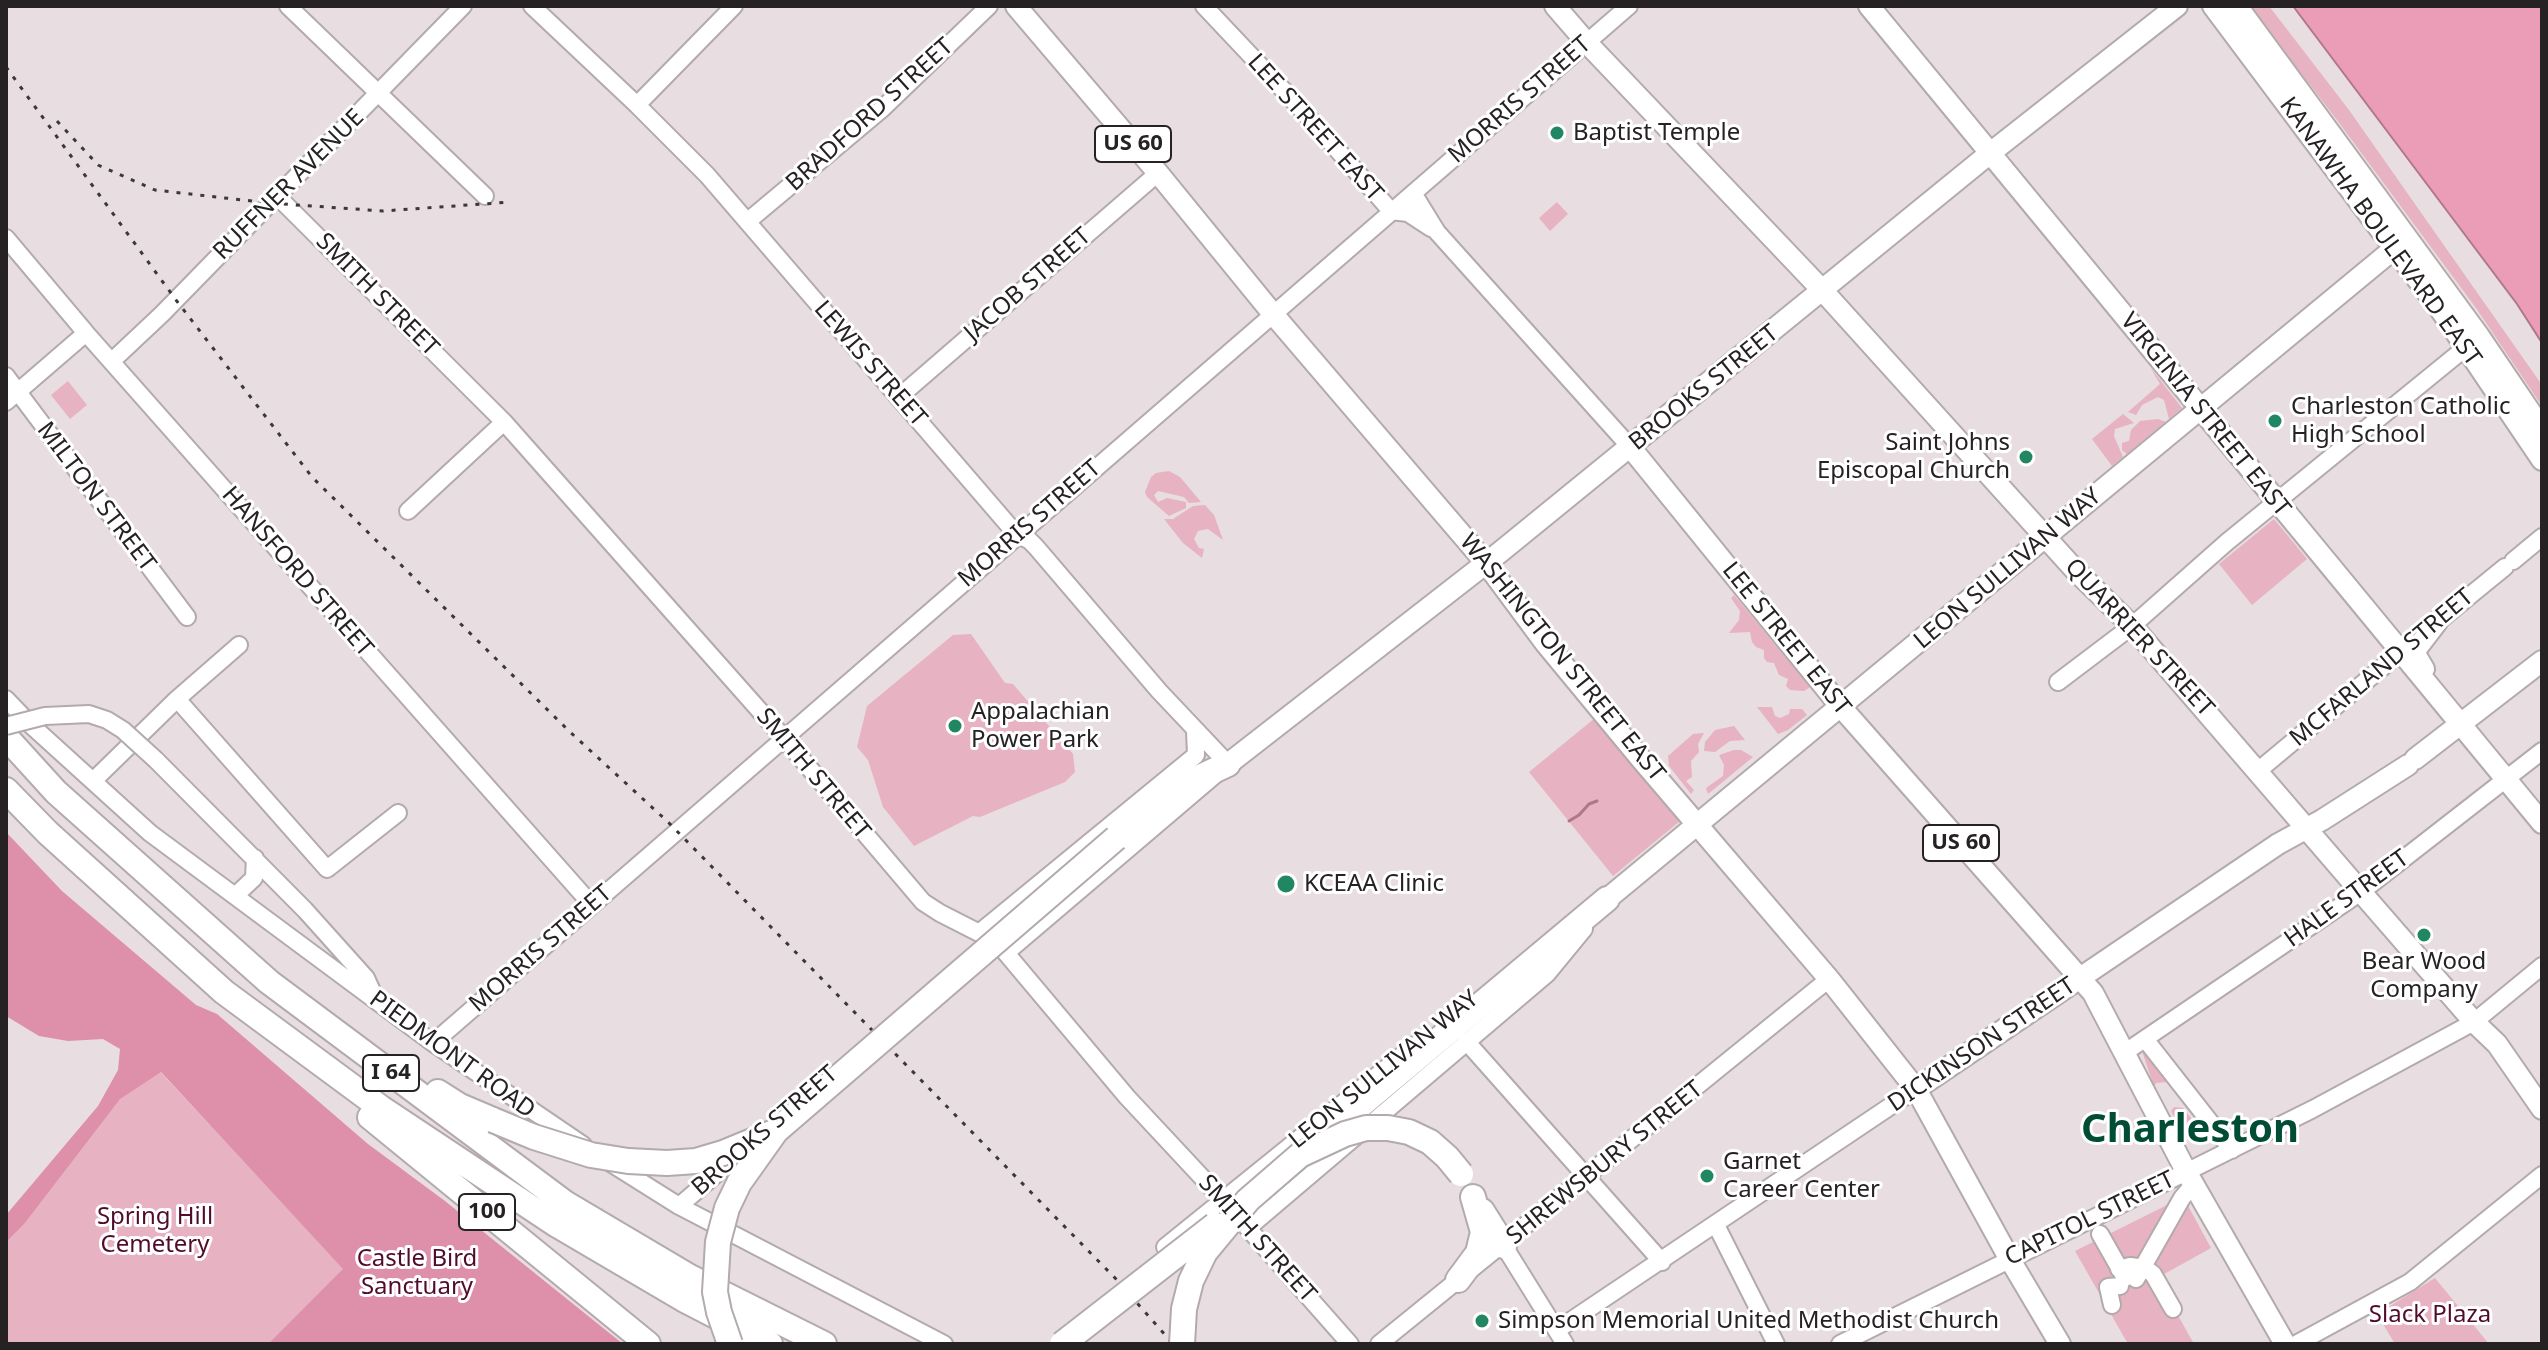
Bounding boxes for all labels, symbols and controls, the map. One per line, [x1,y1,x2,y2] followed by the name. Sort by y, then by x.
[1443,30,1597,170] street label: MORRIS STREET
[781,32,959,198] street label: BRADFORD STREET
[1241,48,1389,208] street label: LEE STREET EAST
[2273,92,2487,372] street label: KANAWHA BOULEVARD EAST
[208,104,370,266] street label: RUFFNER AVENUE
[1573,119,1740,147] place label: Baptist Temple
[1548,124,1566,142] marker: Baptist Temple
[1095,126,1171,162] road number: US 60
[959,222,1097,348] street label: JACOB STREET
[310,228,444,362] street label: SMITH STREET
[808,295,932,433] street label: LEWIS STREET
[2114,307,2296,523] street label: VIRGINIA STREET EAST
[1624,319,1784,457] street label: BROOKS STREET
[2291,393,2510,449] place label: Charleston Catholic High School
[2266,412,2284,430] marker: Charleston Catholic High School
[30,417,162,577] street label: MILTON STREET
[1817,429,2010,485] place label: Saint Johns Episcopal Church
[2017,448,2035,466] marker: Saint Johns Episcopal Church
[953,454,1107,594] street label: MORRIS STREET
[215,481,379,663] street label: HANSFORD STREET
[1909,482,2107,656] street label: LEON SULLIVAN WAY
[1453,528,1671,788] street label: WASHINGTON STREET EAST
[2058,553,2220,723] street label: QUARRIER STREET
[1716,557,1856,721] street label: LEE STREET EAST
[2284,583,2480,753] street label: MCFARLAND STREET
[971,698,1110,754] place label: Appalachian Power Park
[750,703,876,845] street label: SMITH STREET
[946,717,964,735] marker: Appalachian Power Park
[1923,825,1999,861] road number: US 60
[2279,844,2415,954] street label: HALE STREET
[1304,870,1444,898] place label: KCEAA Clinic
[1275,873,1297,895] marker: KCEAA Clinic
[464,879,618,1019] street label: MORRIS STREET
[2415,926,2433,944] marker: Bear Wood Company
[2362,948,2486,1004] place label: Bear Wood Company
[1883,972,2081,1118] street label: DICKINSON STREET
[363,985,541,1125] street label: PIEDMONT ROAD
[1284,985,1484,1155] street label: LEON SULLIVAN WAY
[363,1055,419,1091] road number: I 64
[686,1060,844,1202] street label: BROOKS STREET
[1501,1075,1709,1251] street label: SHREWSBURY STREET
[2081,1107,2299,1155] district label: Charleston
[1723,1148,1880,1204] place label: Garnet Career Center
[2001,1165,2179,1273] street label: CAPITOL STREET
[1698,1167,1716,1185] marker: Garnet Career Center
[1192,1169,1322,1309] street label: SMITH STREET
[459,1194,515,1230] road number: 100
[97,1203,213,1259] park label: Spring Hill Cemetery
[357,1245,477,1301] park label: Castle Bird Sanctuary
[2369,1301,2491,1329] park label: Slack Plaza
[1498,1307,1999,1335] place label: Simpson Memorial United Methodist Church
[1473,1312,1491,1330] marker: Simpson Memorial United Methodist Church

